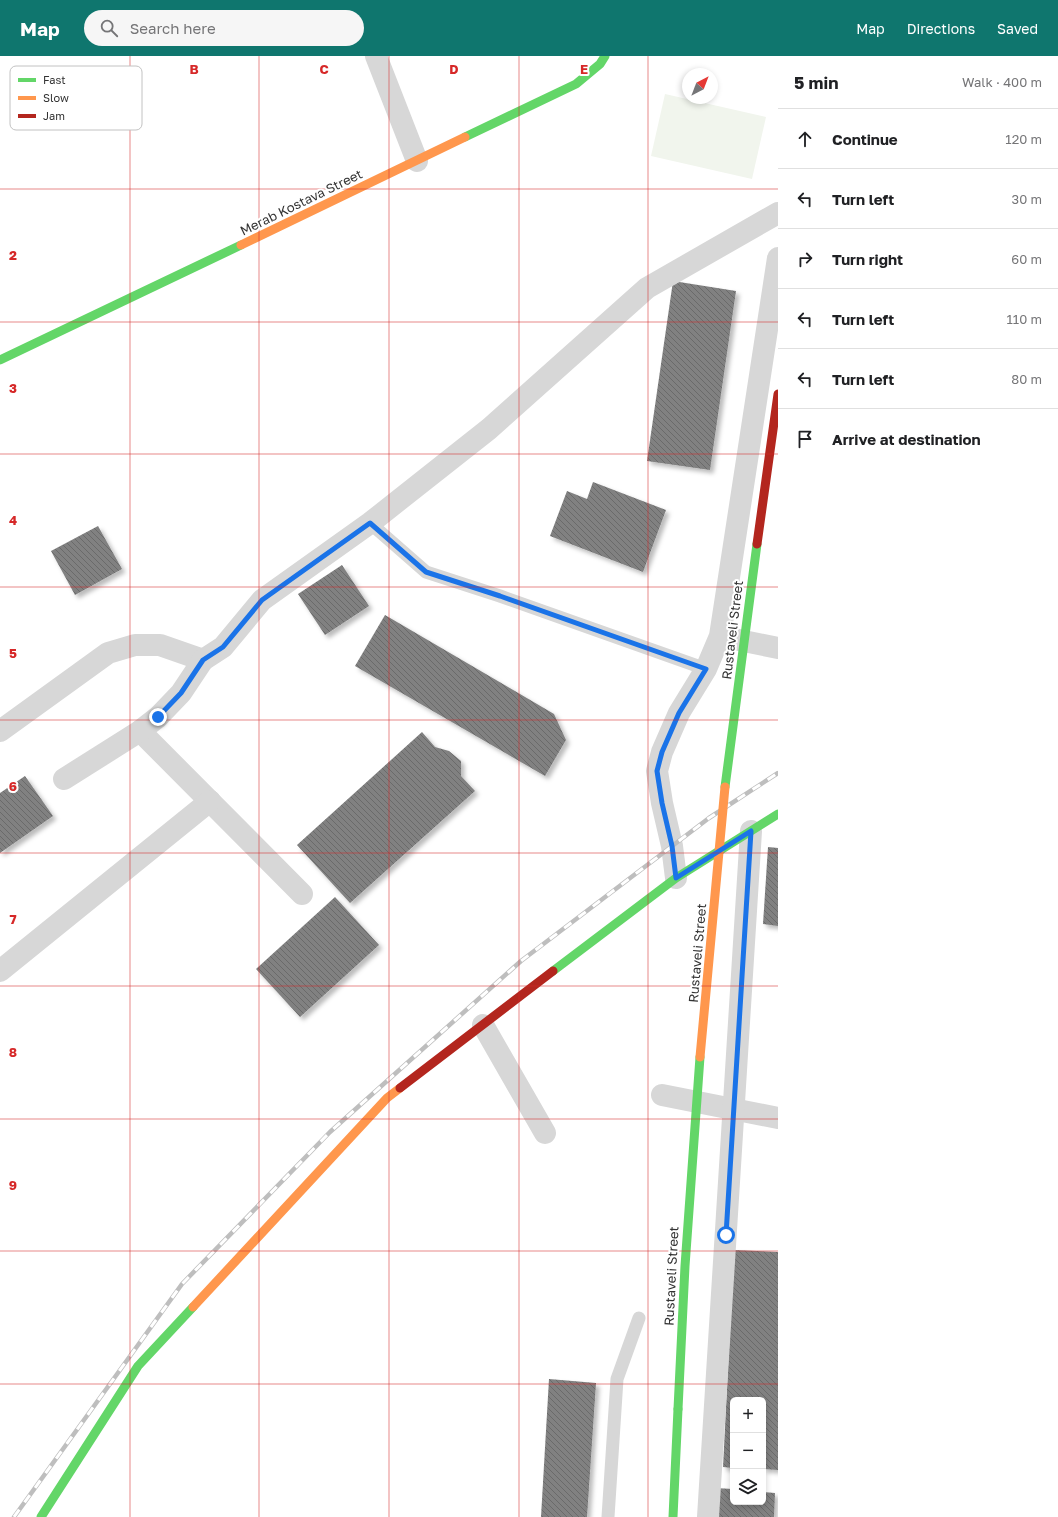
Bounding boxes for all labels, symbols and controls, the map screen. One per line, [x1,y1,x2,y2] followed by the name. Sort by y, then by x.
[84,10,364,46] search box
[20,17,60,40] text: Map
[98,17,120,39] icon: search
[130,19,216,37] text: Search here
[856,20,885,37] text: Map
[907,20,975,37] text: Directions
[997,20,1038,37] text: Saved
[189,61,199,77] text: B
[319,61,329,77] text: C
[449,61,459,77] text: D
[580,61,588,77] text: E
[10,66,142,130] legend
[682,68,718,104] north arrow
[794,72,838,93] text: 5 min
[43,73,66,86] text: Fast
[962,74,1042,90] text: Walk · 400 m
[43,91,69,104] text: Slow
[43,109,65,122] text: Jam
[794,128,816,150] icon: ahead
[832,130,898,148] text: Continue
[1005,131,1042,147] text: 120 m
[237,165,365,239] street label: Merab Kostava Street
[794,188,816,210] icon: left
[832,190,894,208] text: Turn left
[1012,191,1042,207] text: 30 m
[9,247,17,263] text: 2
[794,248,816,270] icon: right
[832,250,903,268] text: Turn right
[1011,251,1042,267] text: 60 m
[794,308,816,330] icon: left
[832,310,894,328] text: Turn left
[1007,311,1042,327] text: 110 m
[794,368,816,390] icon: left
[832,370,894,388] text: Turn left
[1011,371,1042,387] text: 80 m
[9,380,17,396] text: 3
[794,428,816,450] icon: arrive
[832,430,981,448] text: Arrive at destination
[9,512,17,528] text: 4
[718,580,746,680] street label: Rustaveli Street
[9,645,17,661] text: 5
[149,708,167,726] route end
[9,778,17,794] text: 6
[685,903,709,1003] street label: Rustaveli Street
[9,911,17,927] text: 7
[9,1044,17,1060] text: 8
[9,1177,17,1193] text: 9
[660,1226,682,1326] street label: Rustaveli Street
[717,1226,735,1244] route start
[730,1397,766,1505] map controls
[730,1397,766,1433] button: +
[730,1433,766,1469] button: −
[730,1469,766,1505] button: layers

